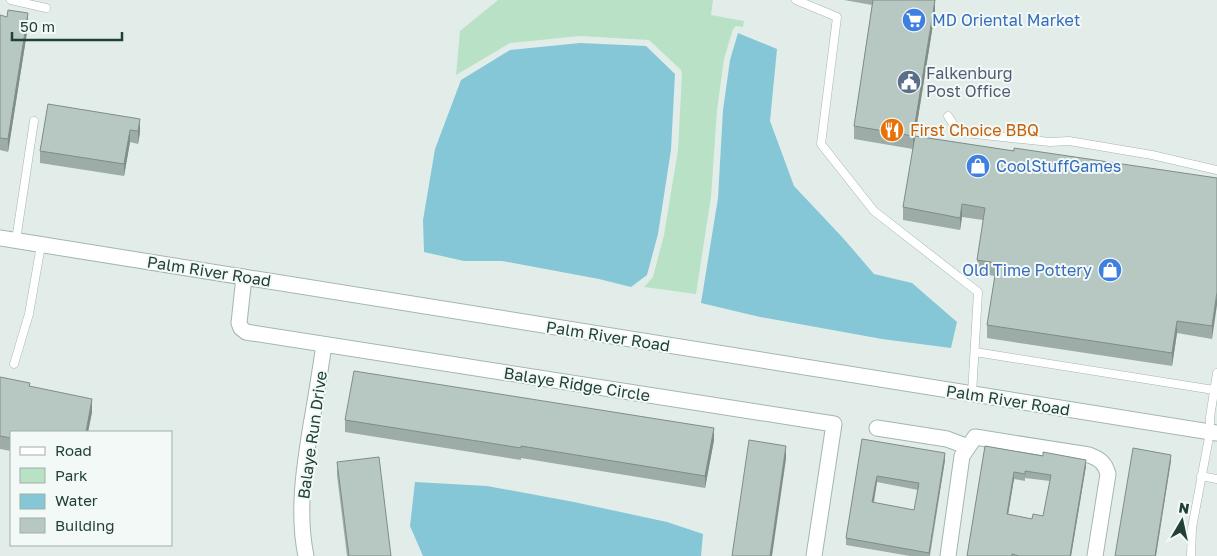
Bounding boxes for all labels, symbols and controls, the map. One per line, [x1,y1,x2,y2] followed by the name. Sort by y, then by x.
[901,7,927,33] supermarket icon: MD Oriental Market
[12,10,122,42] scale bar
[932,10,1080,30] place label: MD Oriental Market
[20,17,55,35] text: 50 m
[926,63,1013,101] place label: Falkenburg Post Office
[896,69,922,95] public building icon: Falkenburg Post Office
[879,117,905,143] restaurant icon: First Choice BBQ
[910,120,1039,140] place label: First Choice BBQ
[965,153,991,179] shop icon: CoolStuffGames
[996,156,1121,176] place label: CoolStuffGames
[146,251,272,291] street label: Palm River Road
[1097,257,1123,283] shop icon: Old Time Pottery
[962,260,1092,280] place label: Old Time Pottery
[545,316,671,356] street label: Palm River Road
[502,363,652,405] street label: Balaye Ridge Circle
[293,370,331,500] street label: Balaye Run Drive
[945,380,1071,420] street label: Palm River Road
[10,431,172,546] legend
[55,441,92,459] text: Road
[55,466,88,484] text: Park
[55,491,98,509] text: Water
[1157,496,1207,546] north arrow
[1178,498,1191,517] text: N
[55,516,115,534] text: Building

